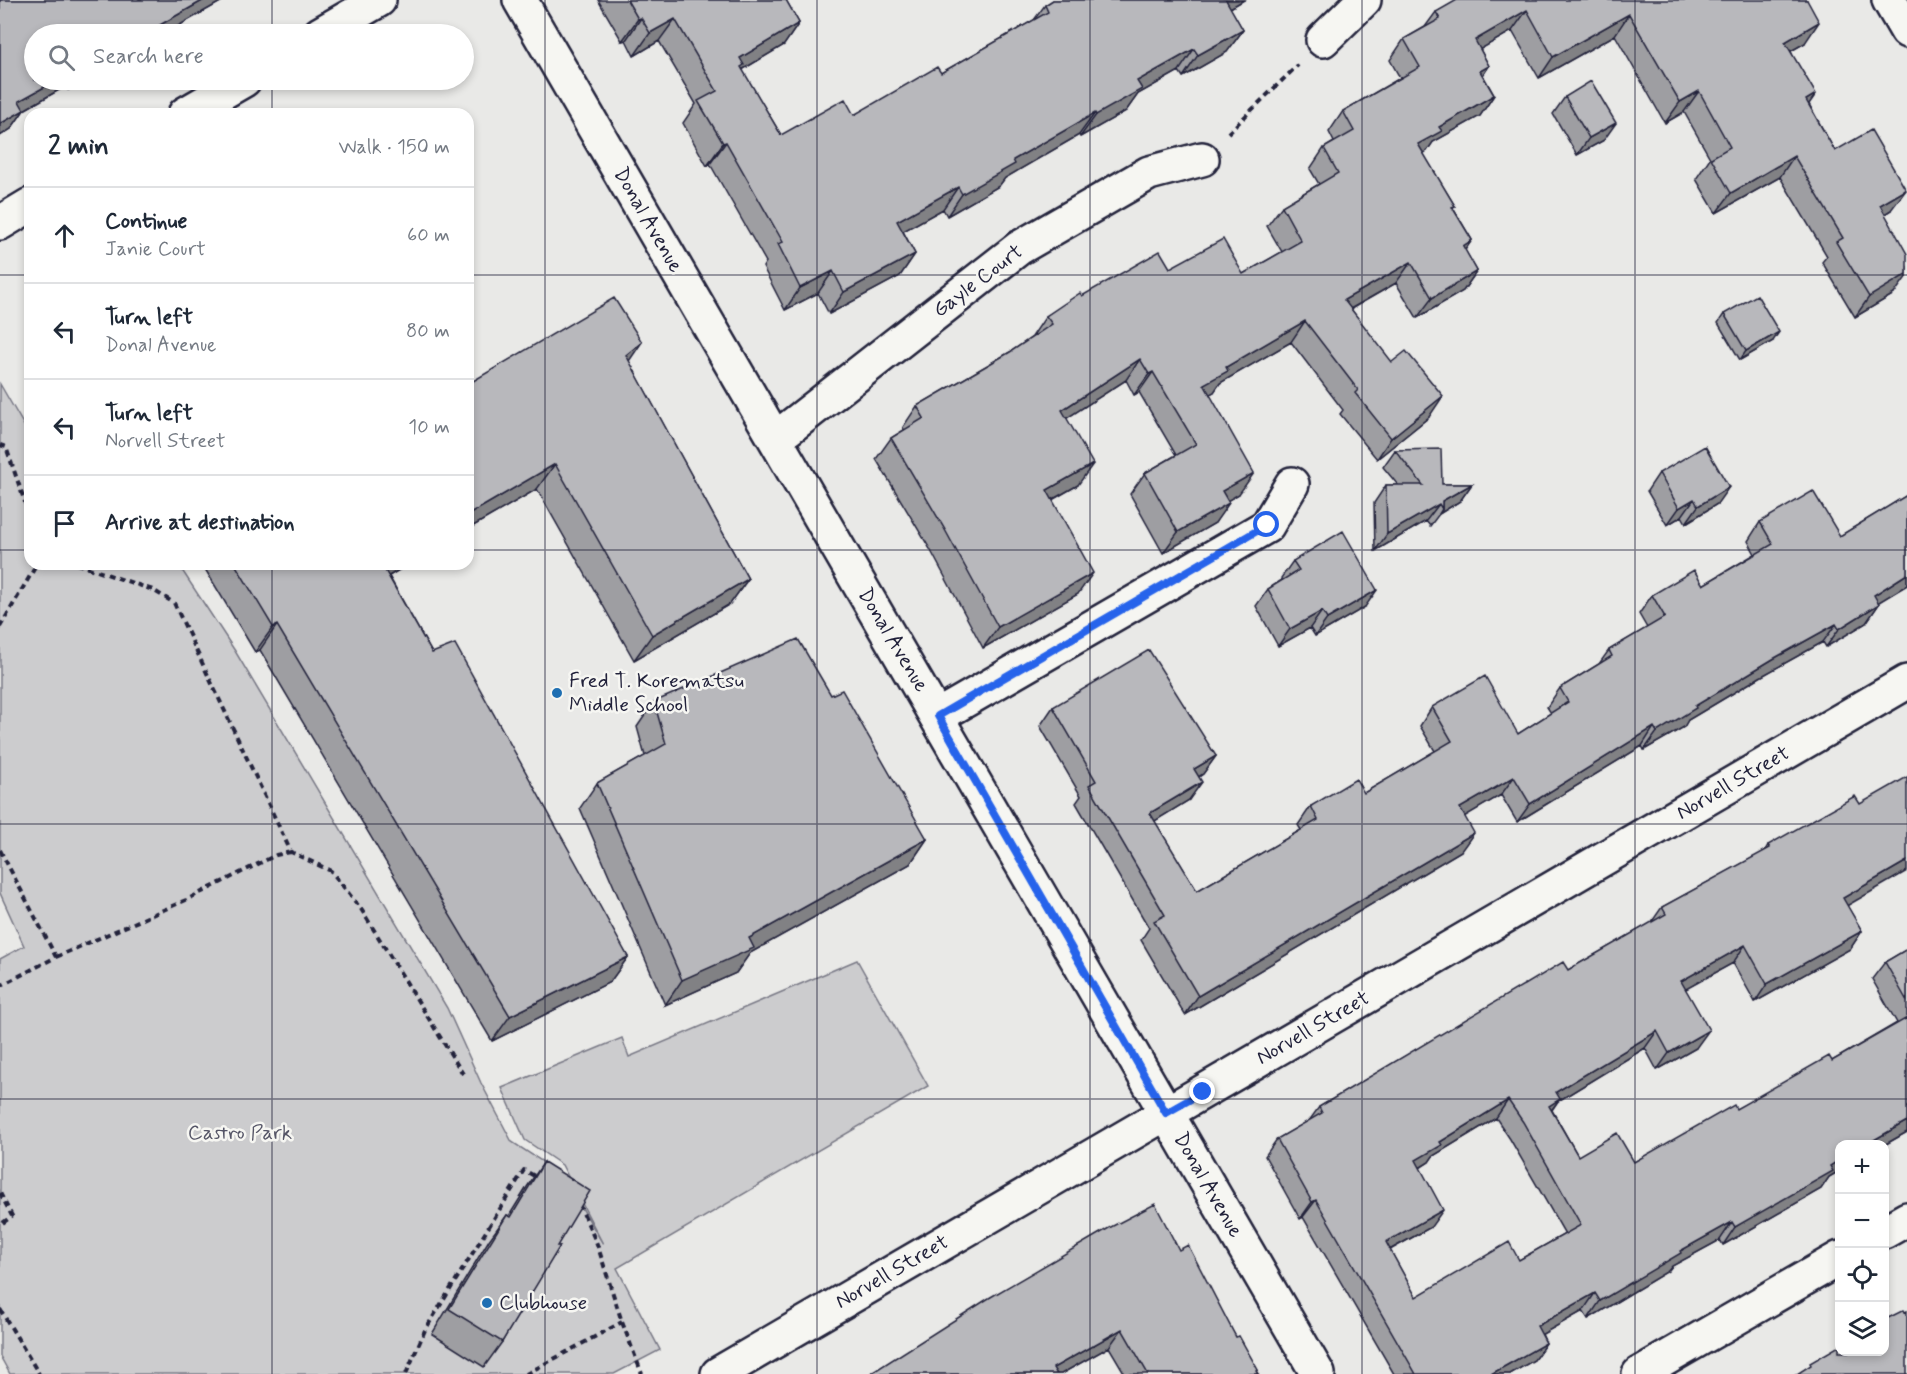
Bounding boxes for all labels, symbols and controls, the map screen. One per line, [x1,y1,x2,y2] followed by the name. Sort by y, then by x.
[24,24,474,90] search box
[45,41,78,74] icon: search
[93,43,204,71] text: Search here
[48,130,109,164] text: 2 min
[338,134,450,161] text: Walk · 150 m
[607,162,689,278] street label: Donal Avenue
[105,208,187,236] text: Continue
[48,219,81,252] icon: ahead
[407,222,450,249] text: 60 m
[105,236,206,263] text: Janie Court
[927,238,1029,324] street label: Gayle Court
[105,304,193,332] text: Turn left
[48,315,81,348] icon: left
[406,318,450,345] text: 80 m
[105,332,217,359] text: Donal Avenue
[105,400,193,428] text: Turn left
[48,411,81,444] icon: left
[408,414,450,441] text: 10 m
[105,428,225,455] text: Norvell Street
[48,507,81,540] icon: arrive
[105,509,295,537] text: Arrive at destination
[1253,511,1279,537] route start
[851,583,935,697] street label: Donal Avenue
[569,667,744,719] place label: Fred T. Korematsu Middle School
[550,686,564,700] marker: Fred T. Korematsu Middle School
[1671,739,1795,827] street label: Norvell Street
[1251,984,1375,1072] street label: Norvell Street
[1189,1078,1215,1104] route end
[188,1119,292,1147] park label: Castro Park
[1167,1127,1249,1243] street label: Donal Avenue
[1835,1140,1889,1356] map controls
[1835,1140,1889,1194] button: +
[1835,1194,1889,1248] button: −
[830,1228,954,1316] street label: Norvell Street
[1835,1248,1889,1302] button: locate
[499,1289,587,1317] place label: Clubhouse
[480,1296,494,1310] marker: Clubhouse
[1835,1302,1889,1356] button: layers

